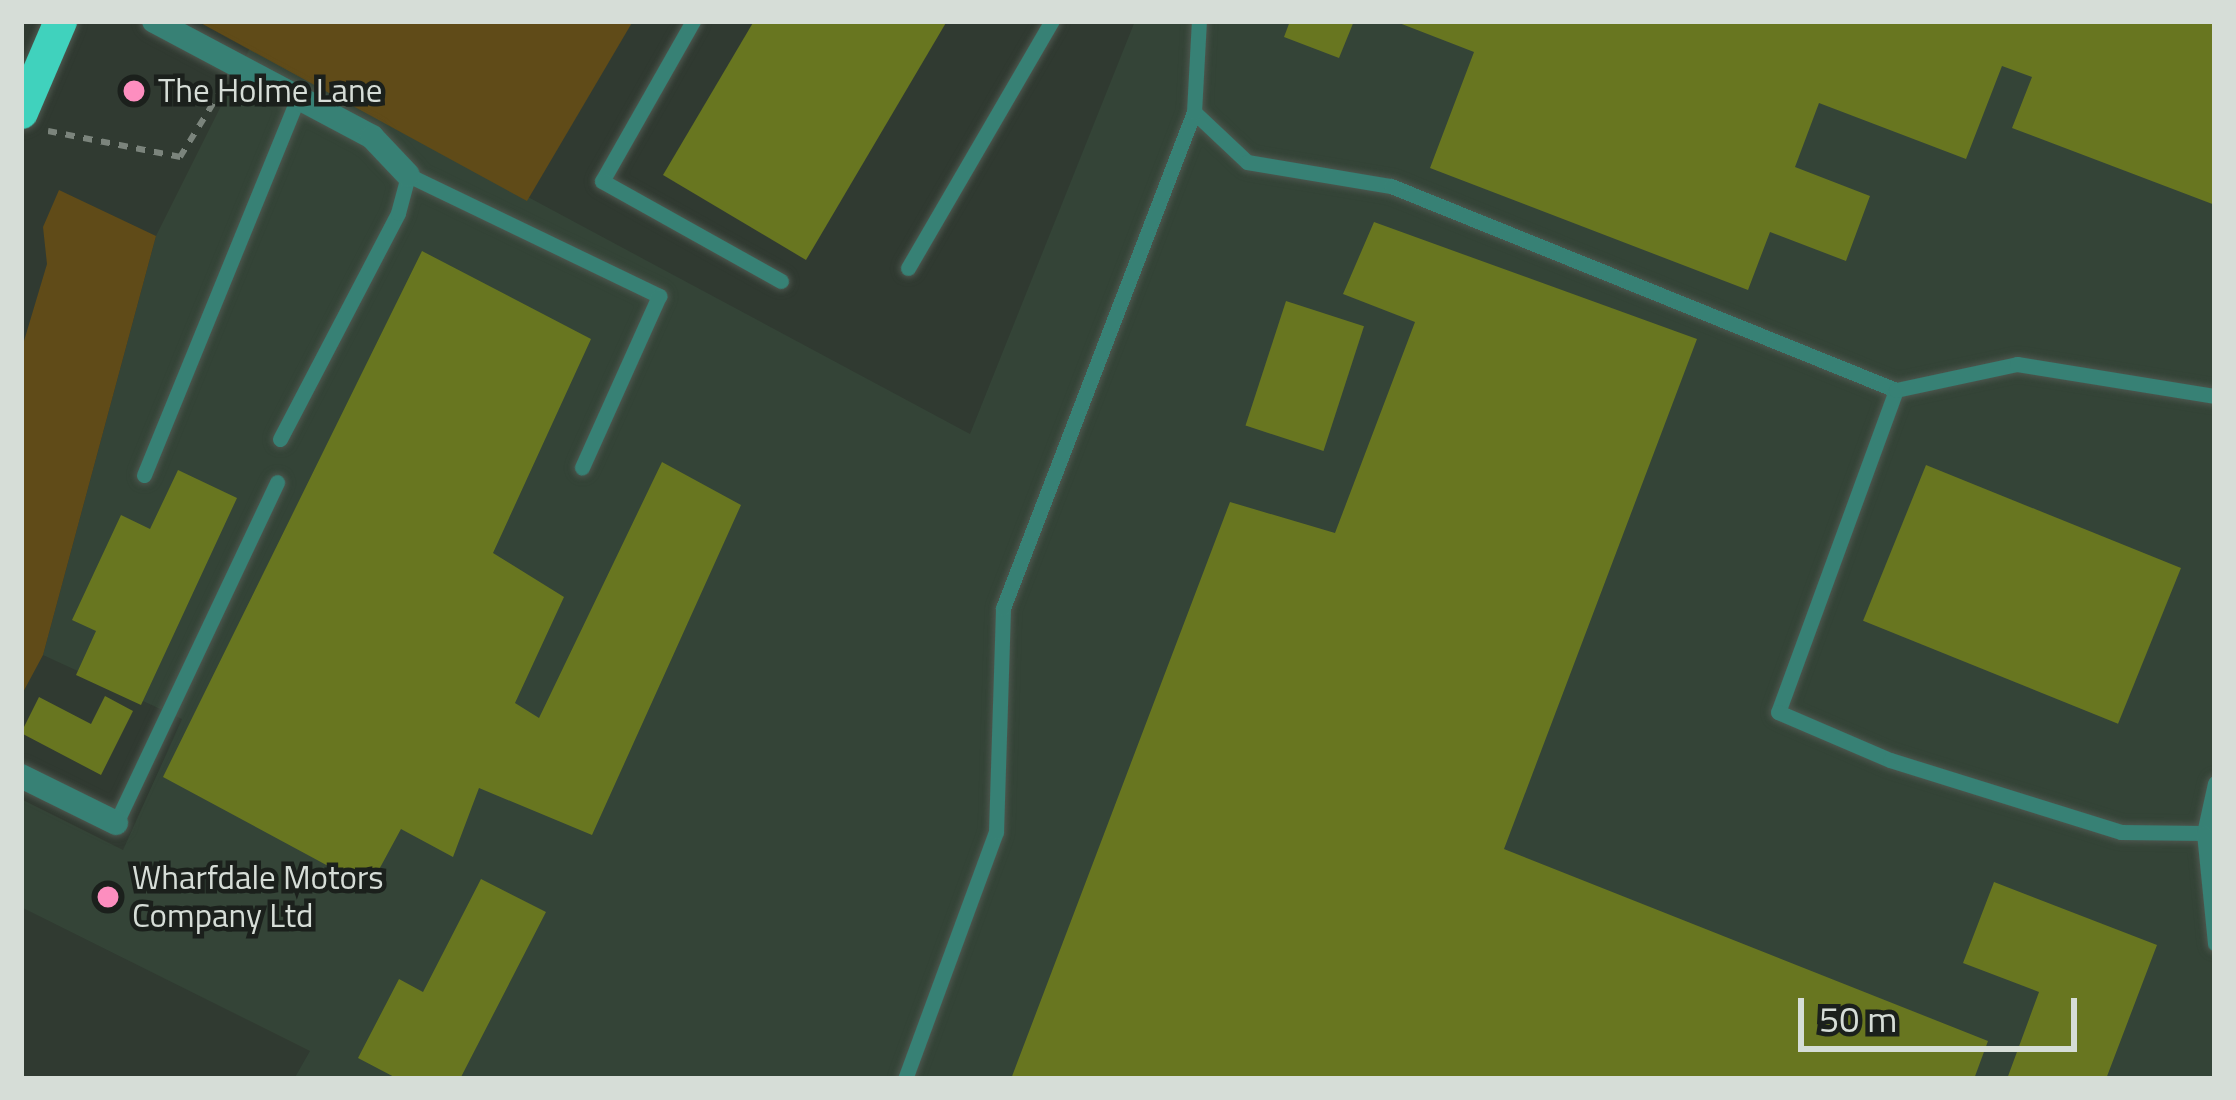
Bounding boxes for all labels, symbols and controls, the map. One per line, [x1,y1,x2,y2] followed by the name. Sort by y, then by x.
[158,71,382,111] place label: The Holme Lane
[121,78,147,104] marker: The Holme Lane
[132,858,384,936] place label: Wharfdale Motors Company Ltd
[95,884,121,910] marker: Wharfdale Motors Company Ltd
[1804,974,2083,1048] scale bar
[1819,991,1897,1046] text: 50 m

